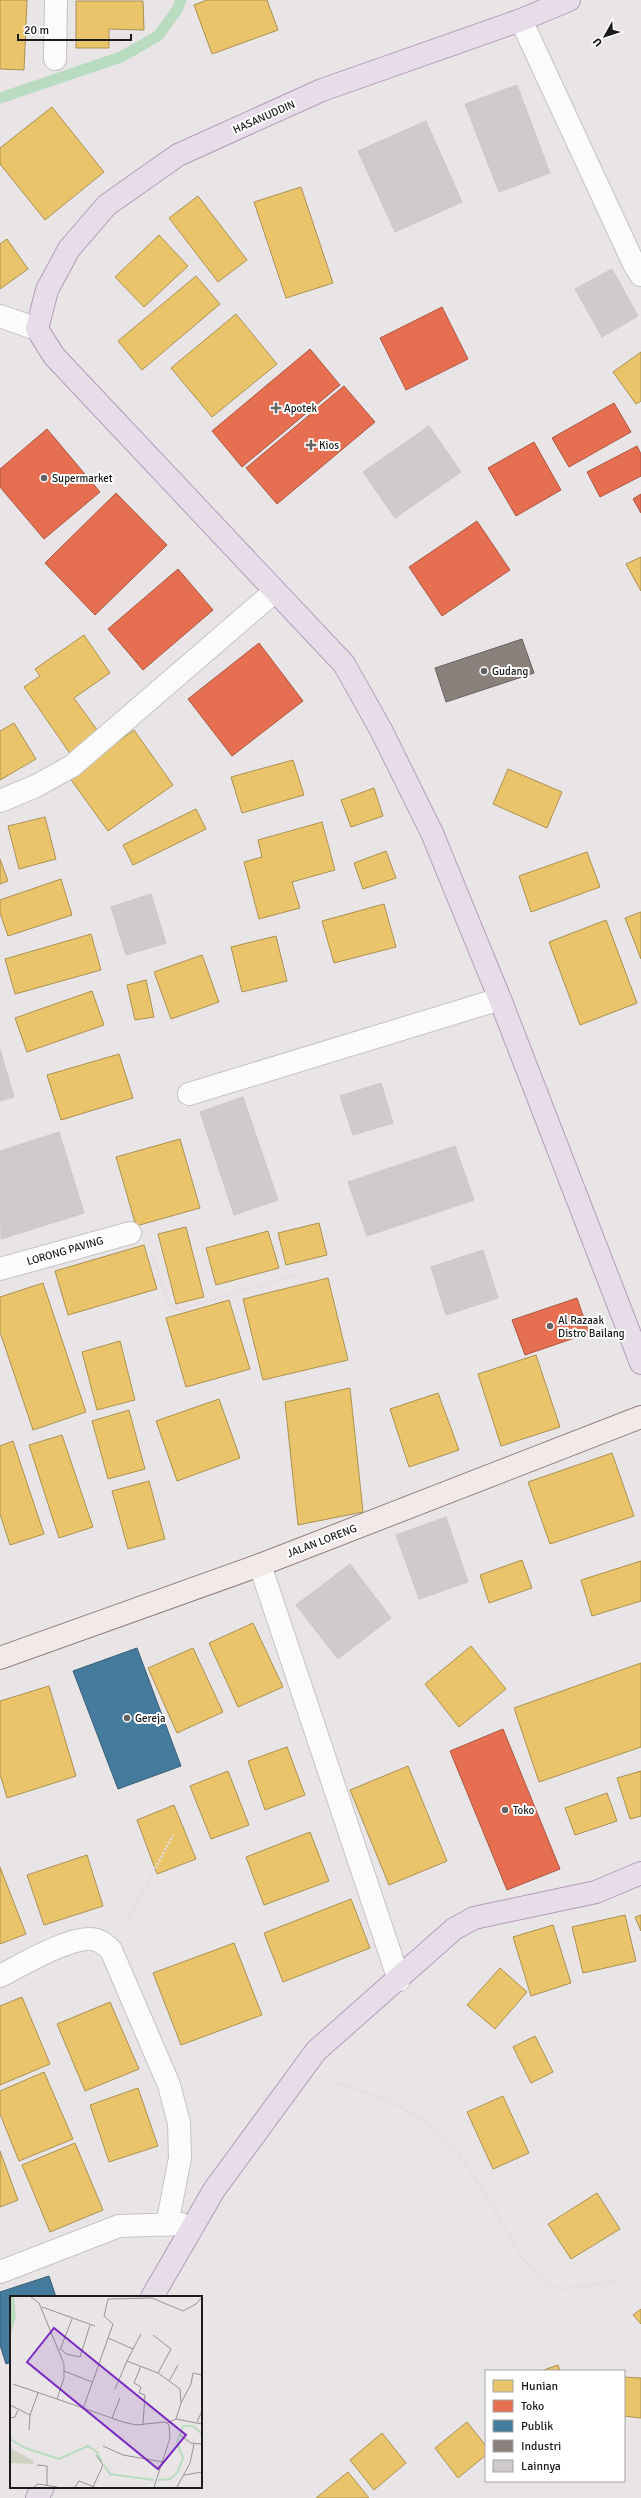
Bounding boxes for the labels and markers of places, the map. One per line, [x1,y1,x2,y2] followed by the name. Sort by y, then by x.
[284,402,317,415] place label: Apotek
[271,403,281,413] marker: Apotek
[319,439,339,452] place label: Kios
[306,440,316,450] marker: Kios
[52,472,113,485] place label: Supermarket
[39,473,49,483] marker: Supermarket
[492,665,528,678] place label: Gudang
[479,666,489,676] marker: Gudang
[558,1314,625,1340] place label: Al Razaak Distro Bailang
[545,1321,555,1331] marker: Al Razaak Distro Bailang
[135,1712,166,1725] place label: Gereja
[122,1713,132,1723] marker: Gereja
[513,1804,535,1817] place label: Toko
[500,1805,510,1815] marker: Toko

